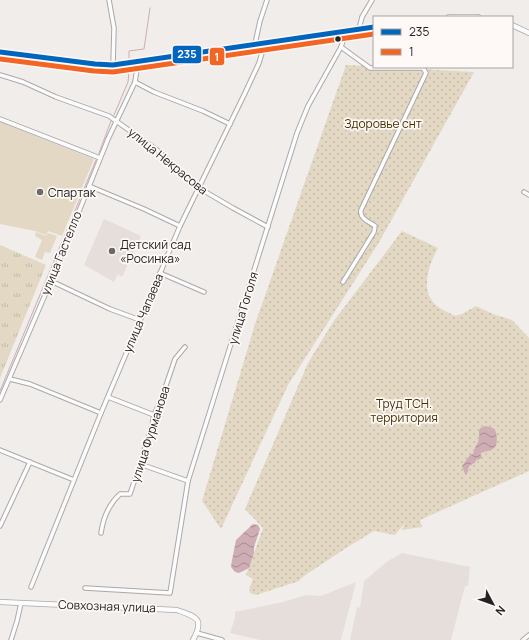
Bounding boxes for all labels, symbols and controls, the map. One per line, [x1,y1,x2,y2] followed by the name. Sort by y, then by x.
[373,16,513,68] legend
[409,23,429,40] text: 235
[333,34,343,44] unlabelled marker
[409,43,414,60] text: 1
[172,45,202,64] line badge: 235
[177,46,197,61] text: 235
[209,47,225,66] line badge: 1
[215,49,219,64] text: 1
[344,115,422,132] park label: Здоровье снт
[125,124,211,198] street label: улица Некрасова
[48,184,97,201] place label: Спартак
[35,187,45,197] marker: Спартак
[36,209,86,297] street label: улица Гастелло
[120,236,191,267] place label: Детский сад «Росинка»
[107,246,117,256] marker: Детский сад «Росинка»
[224,270,262,346] street label: улица Гоголя
[119,271,167,355] street label: улица Чапаева
[126,384,174,484] street label: улица Фурманова
[370,395,438,426] park label: Труд ТСН. территория
[473,584,513,624] north arrow
[58,596,156,616] street label: Совхозная улица
[493,603,509,619] text: N

